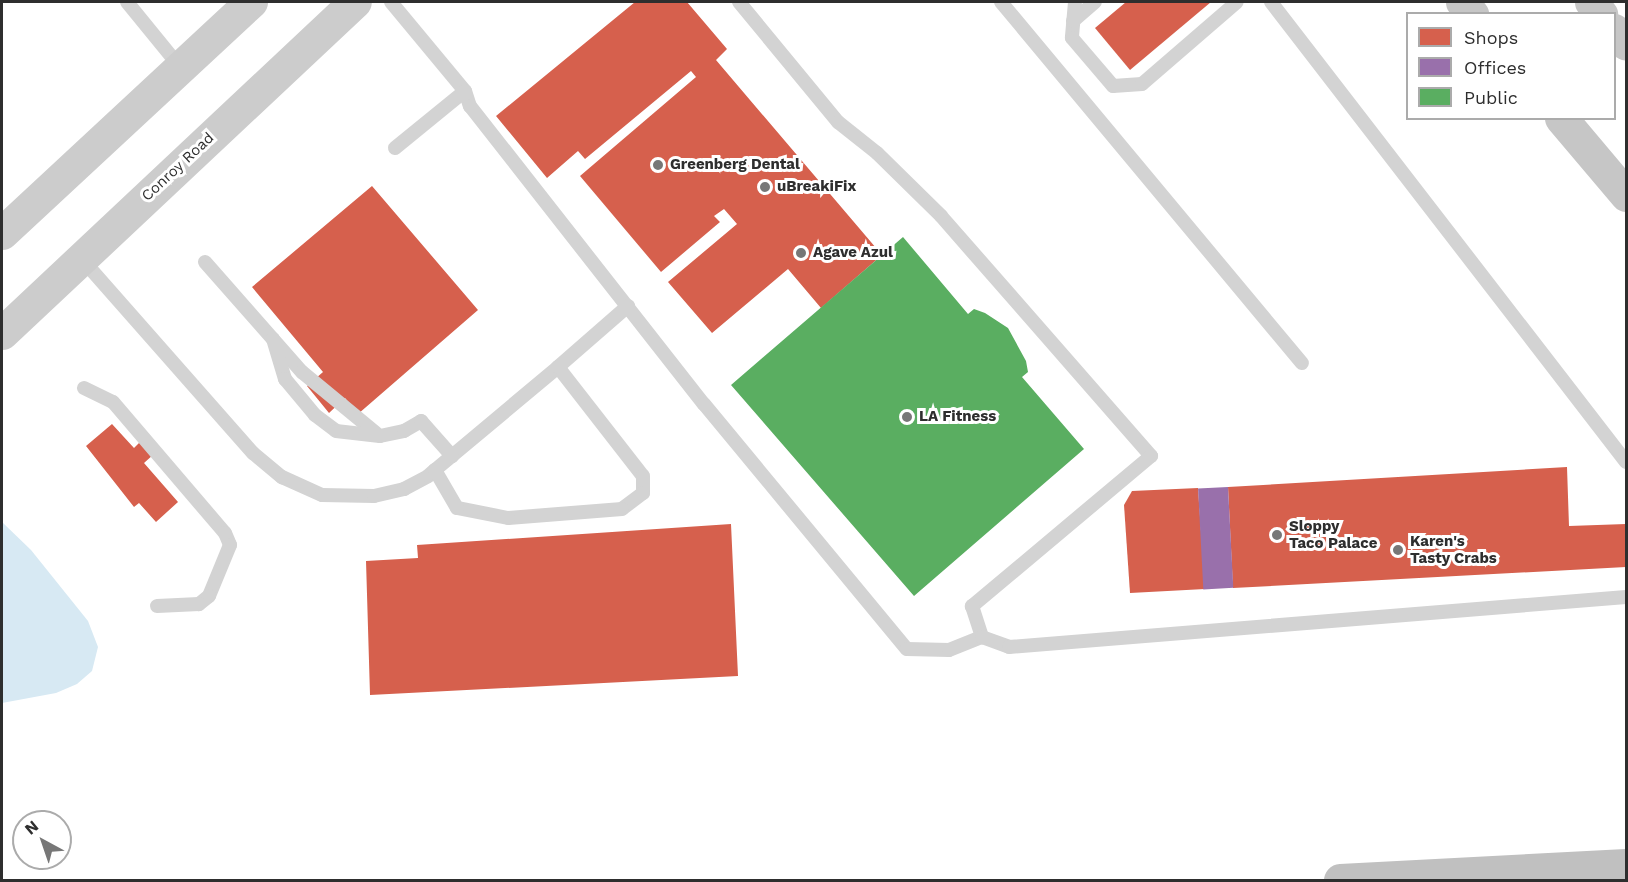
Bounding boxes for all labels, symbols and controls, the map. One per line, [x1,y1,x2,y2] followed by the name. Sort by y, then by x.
[1406,12,1616,120] legend
[1464,27,1518,48] text: Shops
[1464,57,1526,78] text: Offices
[1464,87,1518,108] text: Public
[138,129,218,205] street label: Conroy Road
[670,156,800,174] place label: Greenberg Dental
[651,158,665,172] marker: Greenberg Dental
[777,178,856,196] place label: uBreakiFix
[758,180,772,194] marker: uBreakiFix
[813,244,893,262] place label: Agave Azul
[794,246,808,260] marker: Agave Azul
[919,408,997,426] place label: LA Fitness
[900,410,914,424] marker: LA Fitness
[1289,517,1377,552] place label: Sloppy Taco Palace
[1270,528,1284,542] marker: Sloppy Taco Palace
[1410,532,1497,567] place label: Karen's Tasty Crabs
[1391,543,1405,557] marker: Karen's Tasty Crabs
[12,810,72,870] north arrow
[21,816,42,838] text: N

